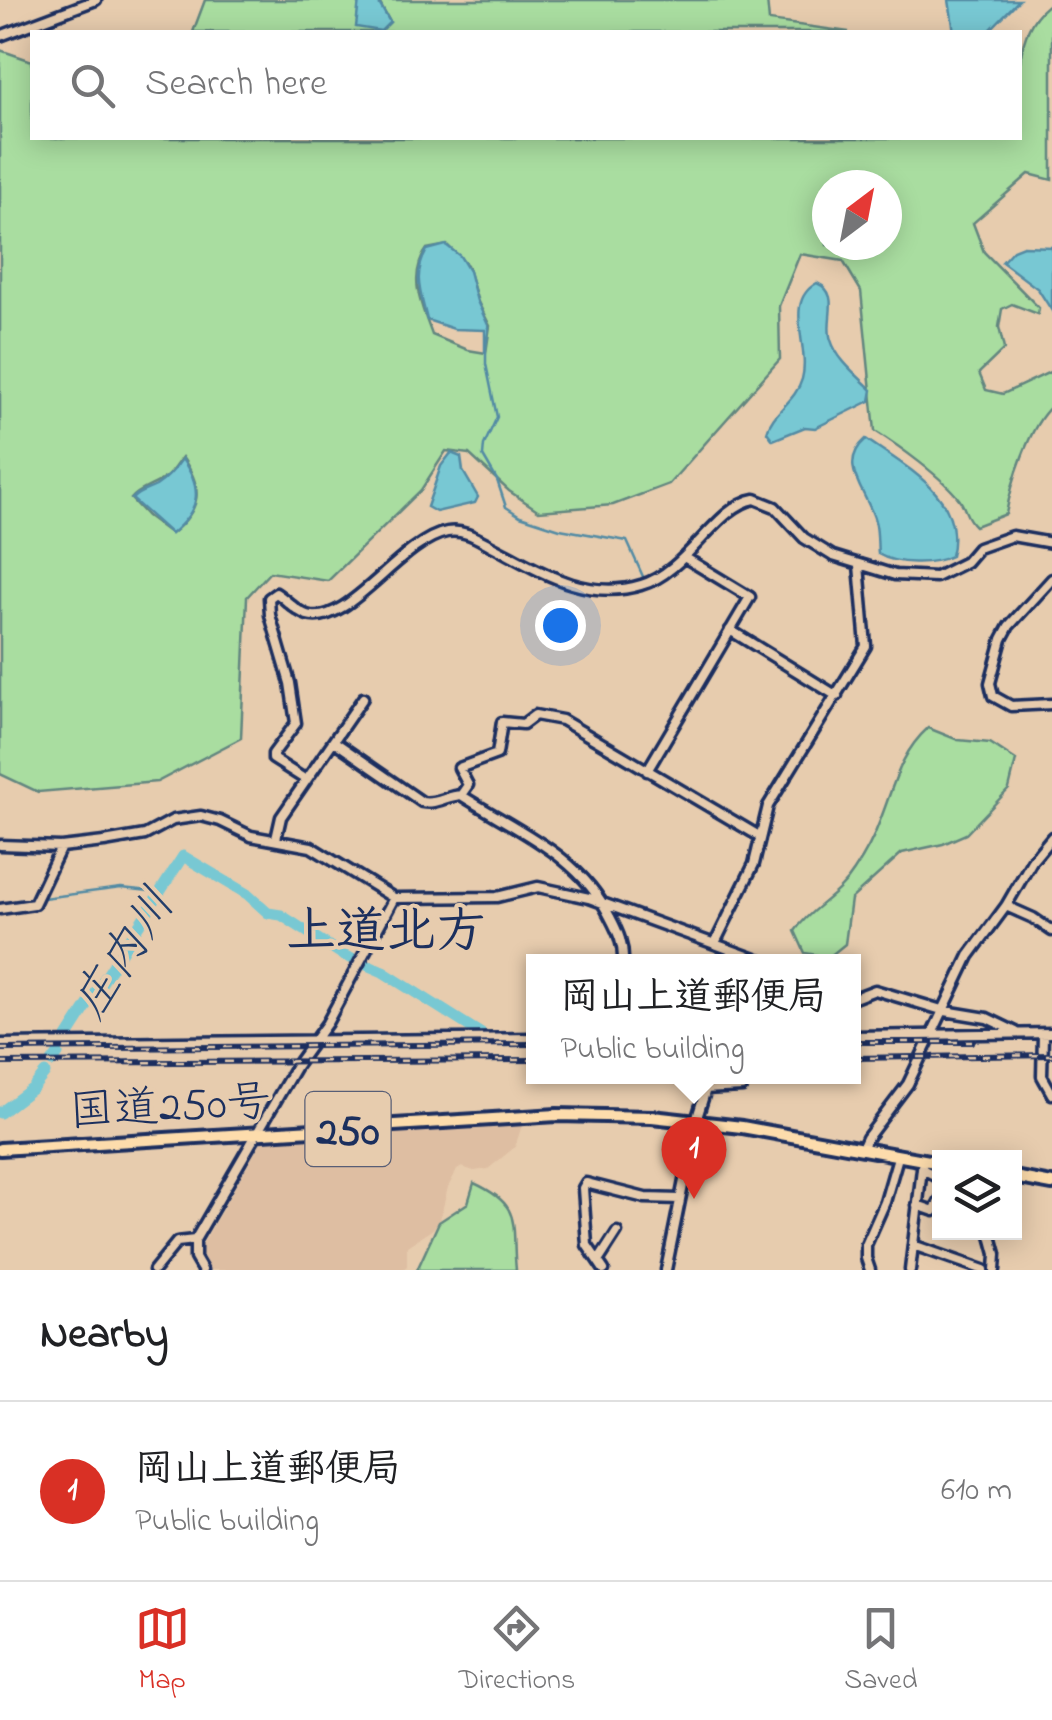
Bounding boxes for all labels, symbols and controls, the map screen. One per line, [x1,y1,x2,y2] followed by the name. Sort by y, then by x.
[30,30,1022,140] search box
[145,57,327,113] text: Search here
[65,58,120,113] icon: search
[812,170,902,260] north arrow
[535,600,586,651] your location
[58,875,195,1034] water label: 庄内川
[286,897,486,970] district label: 上道北方
[526,954,861,1084] popup
[560,971,827,1027] text: 岡山上道郵便局
[560,1027,745,1074] text: Public building
[67,1071,273,1147] street label: 国道250号
[306,1092,390,1166] road number: 250
[662,1116,726,1199] pin: 1
[932,1150,1022,1240] map controls
[932,1150,1022,1240] button: layers
[40,1305,168,1366] text: Nearby
[135,1443,401,1499] text: 岡山上道郵便局
[67,1468,78,1515] text: 1
[941,1468,1012,1515] text: 610 m
[135,1499,319,1546] text: Public building
[135,1601,190,1702] tab: Map
[459,1601,575,1702] tab: Directions
[844,1601,917,1702] tab: Saved

